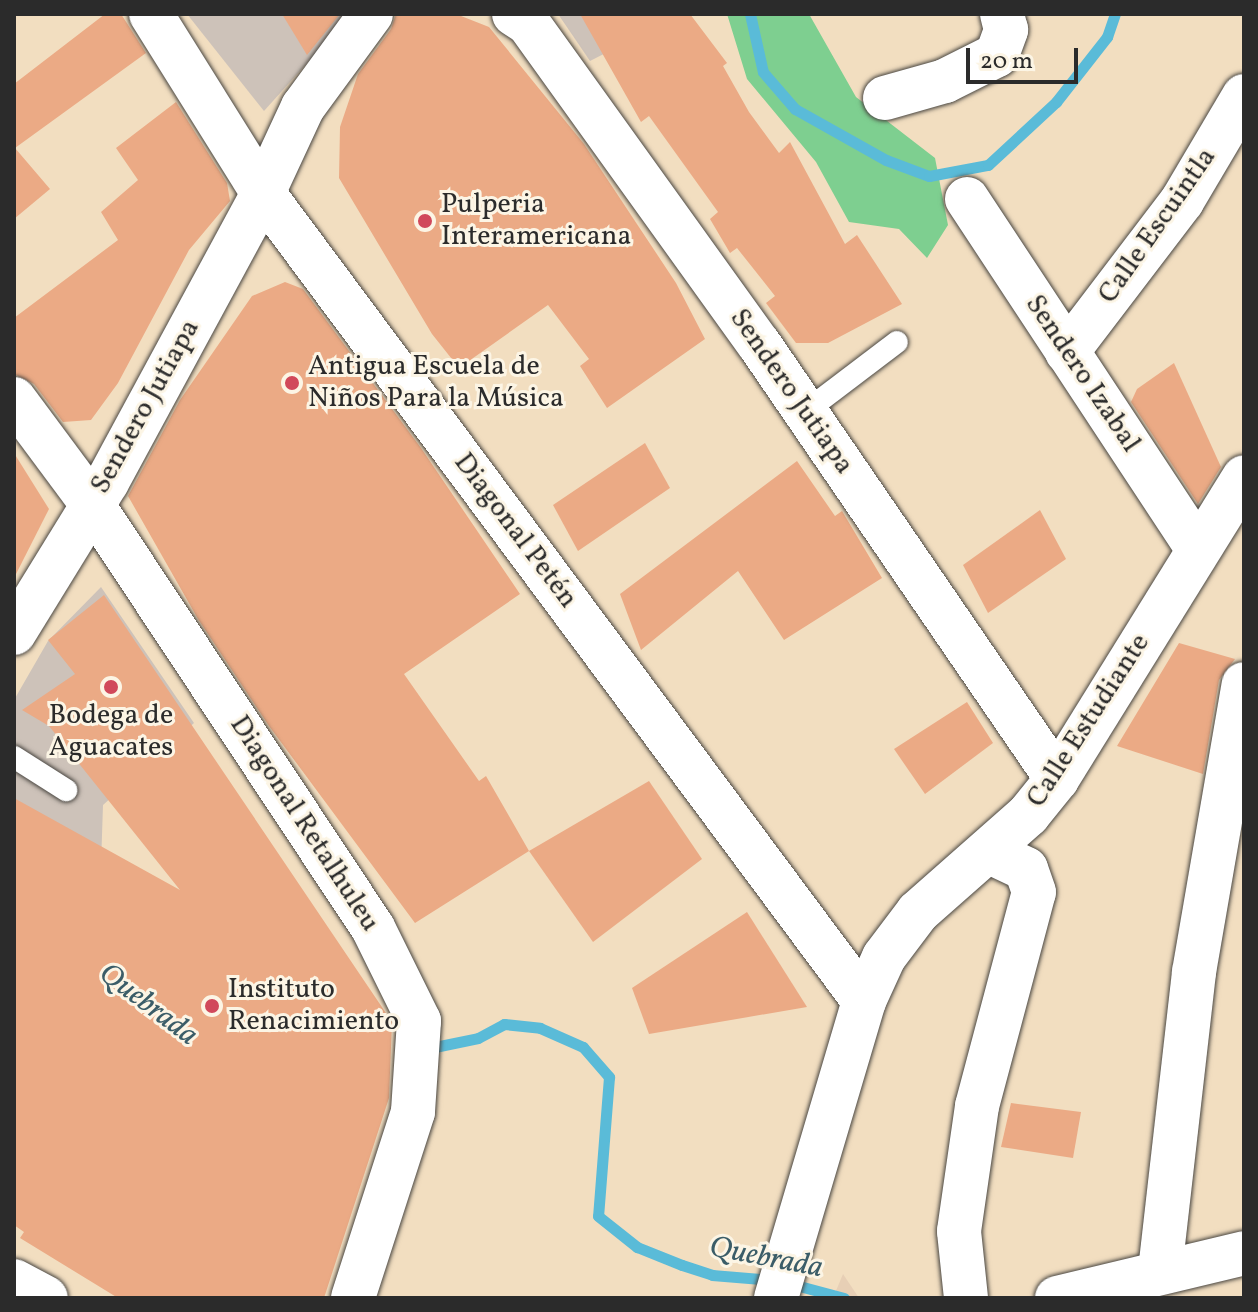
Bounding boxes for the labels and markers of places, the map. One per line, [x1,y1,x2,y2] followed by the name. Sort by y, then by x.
[441,188,631,254] place label: Pulperia Interamericana
[416,212,434,230] marker: Pulperia Interamericana
[308,350,564,416] place label: Antigua Escuela de Niños Para la Música
[283,374,301,392] marker: Antigua Escuela de Niños Para la Música
[102,678,120,696] marker: Bodega de Aguacates
[49,699,173,765] place label: Bodega de Aguacates
[228,973,399,1039] place label: Instituto Renacimiento
[203,997,221,1015] marker: Instituto Renacimiento

